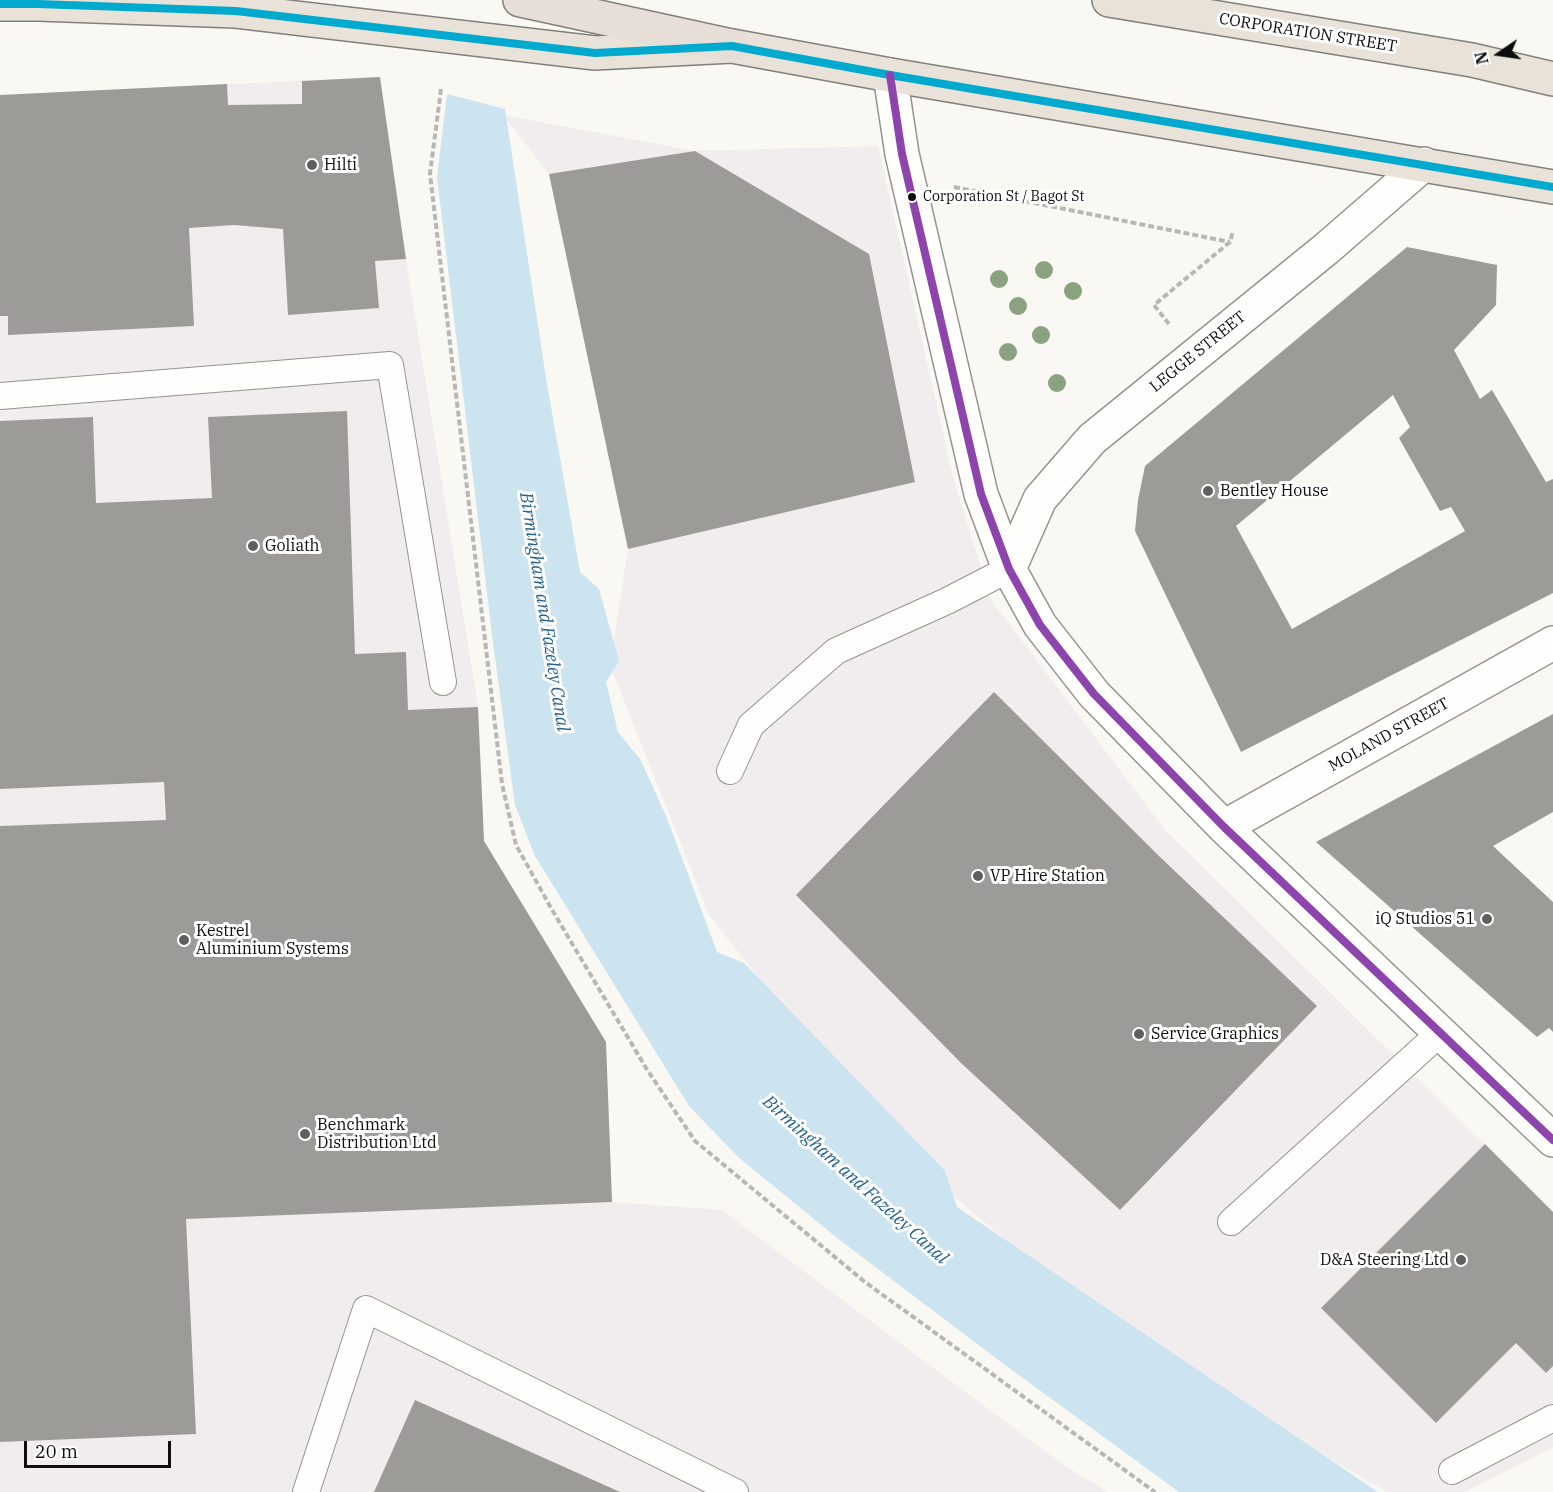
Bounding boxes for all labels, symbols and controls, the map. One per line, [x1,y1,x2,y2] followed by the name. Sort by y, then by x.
[1218,9,1398,57] street label: CORPORATION STREET
[1469,24,1529,84] north arrow
[1470,50,1493,66] text: N
[324,155,357,175] place label: Hilti
[305,158,319,172] marker: Hilti
[923,189,1084,205] place label: Corporation St / Bagot St
[906,191,918,203] marker: Corporation St / Bagot St
[1146,307,1250,397] street label: LEGGE STREET
[1220,481,1329,501] place label: Bentley House
[1201,484,1215,498] marker: Bentley House
[514,491,574,733] water label: Birmingham and Fazeley Canal
[265,536,320,556] place label: Goliath
[246,539,260,553] marker: Goliath
[1325,694,1453,776] street label: MOLAND STREET
[990,866,1105,886] place label: VP Hire Station
[971,869,985,883] marker: VP Hire Station
[1375,909,1475,929] place label: iQ Studios 51
[1480,912,1494,926] marker: iQ Studios 51
[196,921,349,959] place label: Kestrel Aluminium Systems
[177,933,191,947] marker: Kestrel Aluminium Systems
[1151,1024,1279,1044] place label: Service Graphics
[1132,1027,1146,1041] marker: Service Graphics
[758,1091,952,1269] water label: Birmingham and Fazeley Canal
[317,1115,437,1153] place label: Benchmark Distribution Ltd
[298,1127,312,1141] marker: Benchmark Distribution Ltd
[1320,1250,1449,1270] place label: D&A Steering Ltd
[1454,1253,1468,1267] marker: D&A Steering Ltd
[27,1429,174,1467] scale bar
[35,1440,78,1463] text: 20 m

